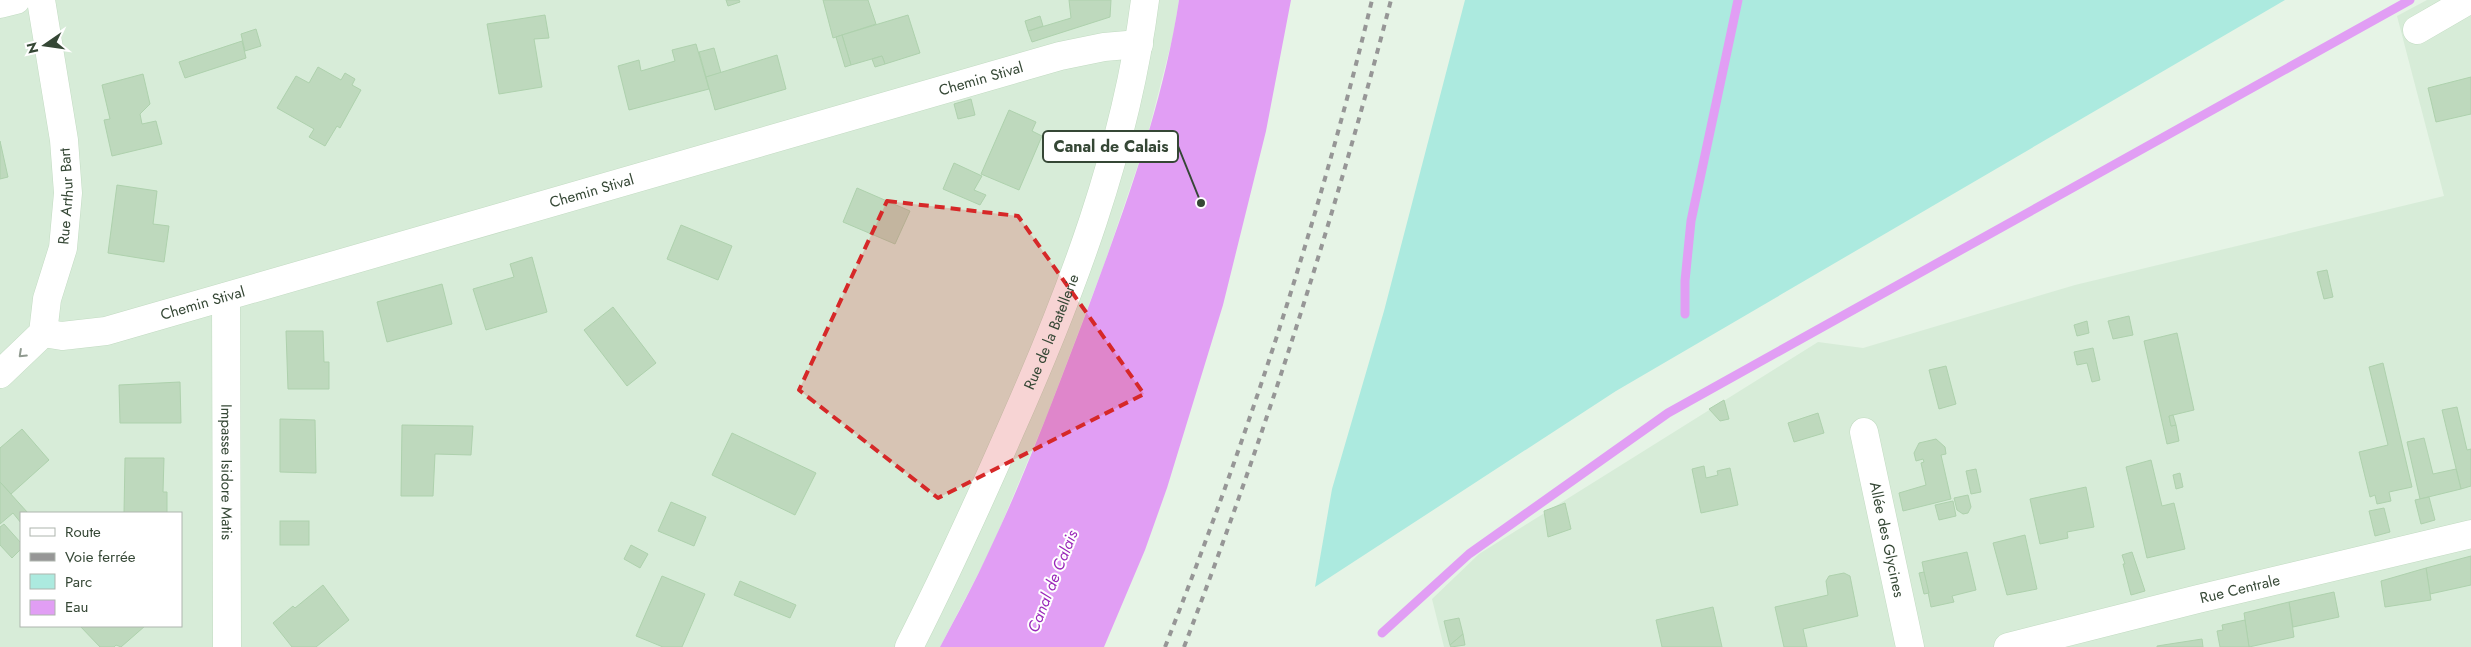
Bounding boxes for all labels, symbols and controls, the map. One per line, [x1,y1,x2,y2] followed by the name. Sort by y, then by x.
[20,20,70,70] north arrow
[21,40,43,56] text: N
[936,56,1026,101] street label: Chemin Stival
[1043,131,1178,162] callout: Canal de Calais
[1053,135,1169,158] text: Canal de Calais
[52,147,79,246] street label: Rue Arthur Bart
[547,168,637,214] street label: Chemin Stival
[1018,271,1085,393] street label: Rue de la Batellerie
[158,281,247,326] street label: Chemin Stival
[18,348,27,357] one-way arrow
[215,404,238,540] street label: Impasse Isidore Matis
[1864,480,1910,600] street label: Allée des Glycines
[20,512,182,627] legend
[65,521,101,543] text: Route
[1021,526,1084,636] water label: Canal de Calais
[65,546,136,568] text: Voie ferrée
[2198,569,2282,609] street label: Rue Centrale
[65,571,92,593] text: Parc
[65,596,88,618] text: Eau

